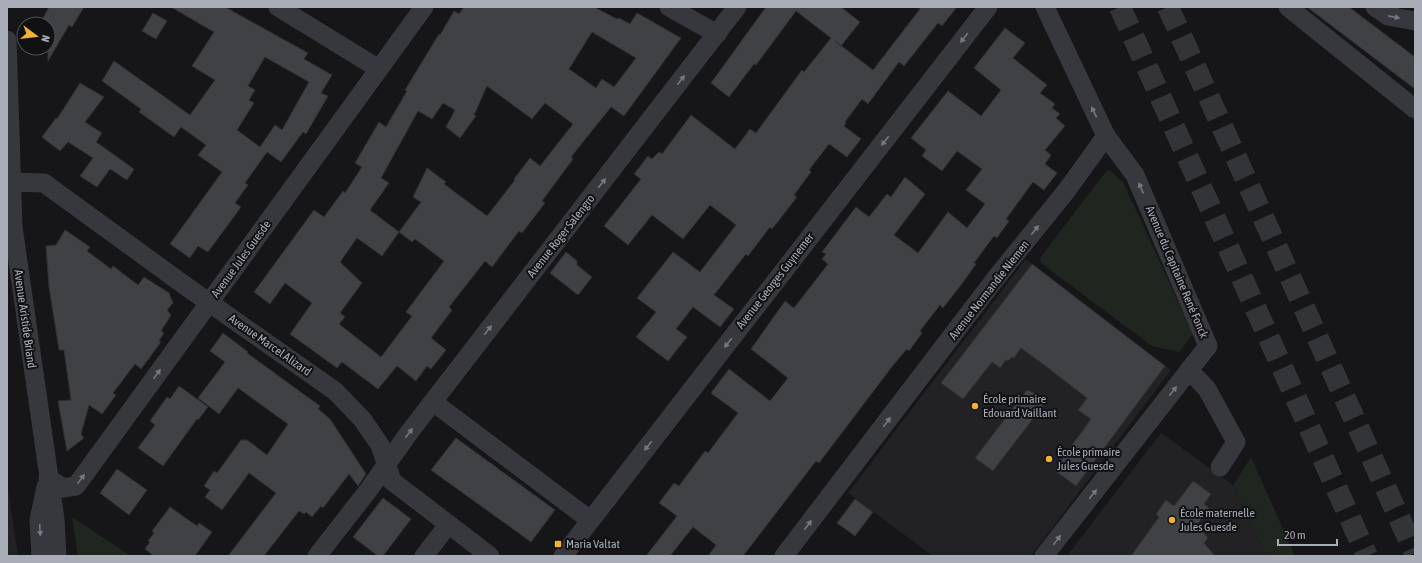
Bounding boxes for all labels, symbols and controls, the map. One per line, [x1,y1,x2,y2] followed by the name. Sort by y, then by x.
[1388,14,1400,20] one-way arrow
[16,16,56,56] north arrow
[960,32,969,43] one-way arrow
[39,34,52,43] text: N
[677,75,686,86] one-way arrow
[1091,107,1097,118] one-way arrow
[880,135,889,146] one-way arrow
[598,178,606,189] one-way arrow
[1137,182,1143,194] one-way arrow
[524,191,598,280] street label: Avenue Roger Salengro
[1143,204,1212,341] street label: Avenue du Capitaine René Fonck
[208,218,274,300] street label: Avenue Jules Guesde
[1031,225,1039,236] one-way arrow
[733,230,817,332] street label: Avenue Georges Guynemer
[946,238,1032,342] street label: Avenue Normandie Niemen
[11,269,39,369] street label: Avenue Aristide Briand
[226,311,314,379] street label: Avenue Marcel Alizard
[484,325,493,336] one-way arrow
[723,337,732,348] one-way arrow
[153,368,161,379] one-way arrow
[1169,386,1177,397] one-way arrow
[983,392,1057,420] place label: École primaire Edouard Vaillant
[970,401,980,411] marker: École primaire Edouard Vaillant
[883,416,891,427] one-way arrow
[405,428,413,439] one-way arrow
[644,440,652,451] one-way arrow
[1057,445,1120,473] place label: École primaire Jules Guesde
[1044,454,1054,464] marker: École primaire Jules Guesde
[77,474,85,484] one-way arrow
[1088,488,1097,499] one-way arrow
[1180,506,1255,534] place label: École maternelle Jules Guesde
[1167,515,1177,525] marker: École maternelle Jules Guesde
[804,520,813,531] one-way arrow
[1278,521,1337,547] scale bar
[37,524,43,537] one-way arrow
[1284,528,1306,542] text: 20 m
[1052,535,1061,546] one-way arrow
[566,537,620,551] place label: Maria Valtat
[553,539,563,549] marker: Maria Valtat

